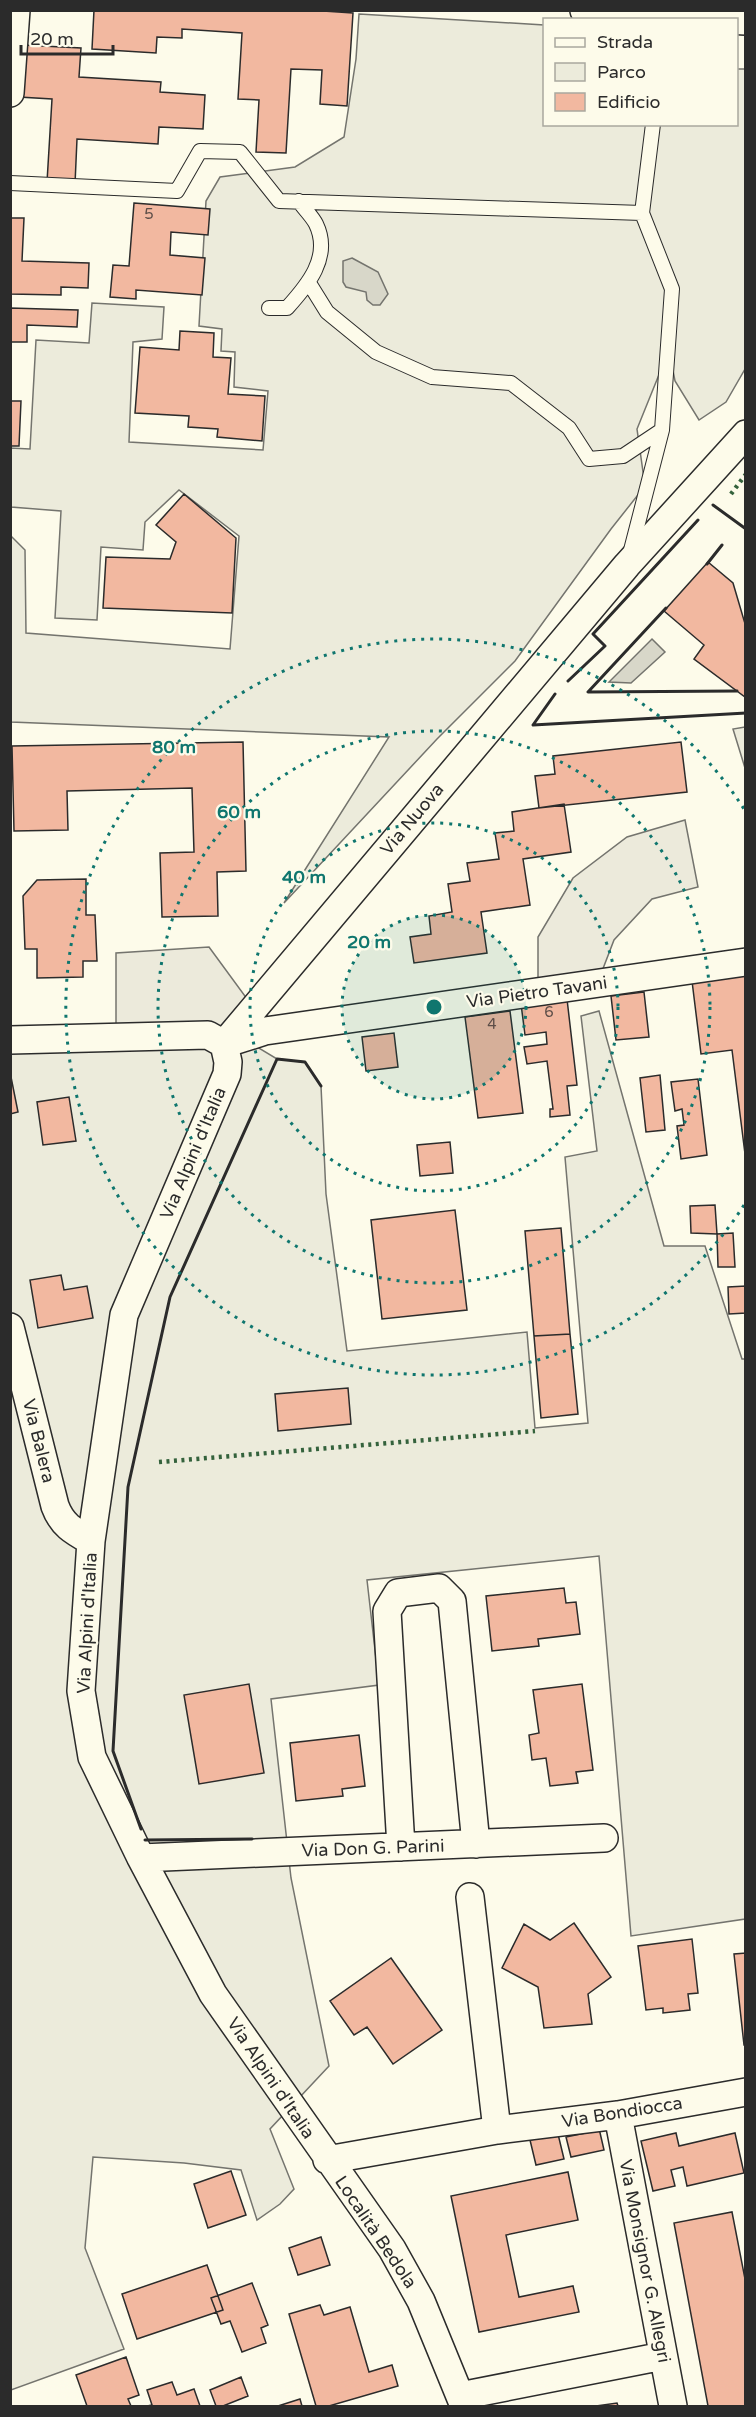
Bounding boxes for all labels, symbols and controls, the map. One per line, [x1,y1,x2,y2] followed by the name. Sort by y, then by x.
[21,18,112,56] scale bar
[543,18,738,126] legend
[30,28,74,50] text: 20 m
[597,31,653,53] text: Strada
[597,61,646,83] text: Parco
[597,91,661,113] text: Edificio
[144,205,154,223] house number: 5
[152,736,196,758] text: 80 m
[376,779,448,859] street label: Via Nuova
[217,801,261,823] text: 60 m
[282,866,326,888] text: 40 m
[347,931,391,953] text: 20 m
[465,971,609,1013] street label: Via Pietro Tavani
[424,997,444,1017] centre of rings
[544,1003,554,1021] house number: 6
[487,1015,497,1033] house number: 4
[155,1083,231,1223] street label: Via Alpini d'Italia
[18,1397,60,1485] street label: Via Balera
[72,1552,102,1694] street label: Via Alpini d'Italia
[301,1835,445,1861] street label: Via Don G. Parini
[222,2013,320,2143] street label: Via Alpini d'Italia
[560,2092,684,2132] street label: Via Bondiocca
[614,2157,676,2365] street label: Via Monsignor G. Allegri
[330,2171,422,2293] street label: Località Bedola

